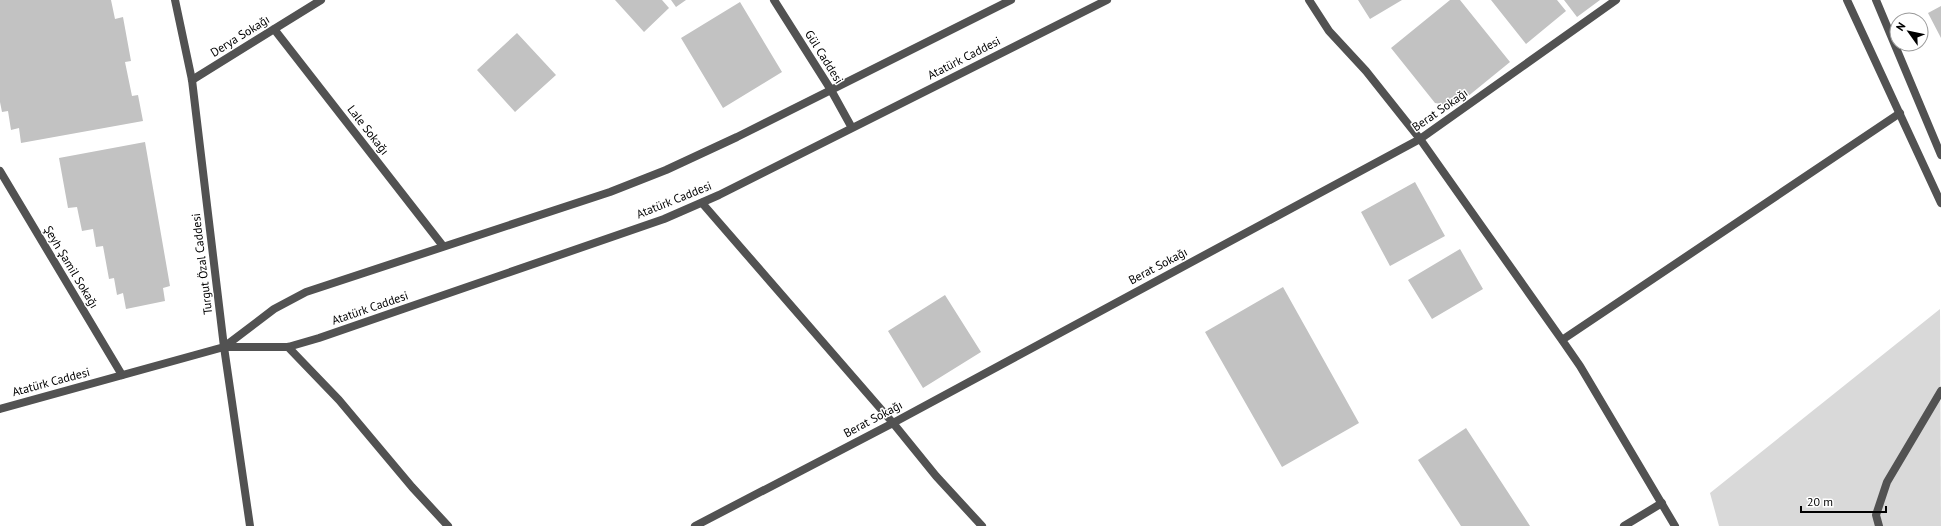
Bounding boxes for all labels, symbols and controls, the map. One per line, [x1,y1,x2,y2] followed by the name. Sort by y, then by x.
[207,11,272,60] street label: Derya Sokağı
[1889,12,1929,52] north arrow
[1893,20,1908,33] text: N
[802,27,847,86] street label: Gül Caddesi
[925,33,1003,82] street label: Atatürk Caddesi
[1409,85,1470,134] street label: Berat Sokağı
[344,102,392,158] street label: Lale Sokağı
[634,178,714,221] street label: Atatürk Caddesi
[188,213,215,316] street label: Turgut Özal Caddesi
[41,223,102,311] street label: Şeyh Şamil Sokağı
[1126,244,1190,287] street label: Berat Sokağı
[330,287,410,328] street label: Atatürk Caddesi
[10,364,91,399] street label: Atatürk Caddesi
[841,397,905,440] street label: Berat Sokağı
[1801,488,1886,514] scale bar
[1807,494,1833,509] text: 20 m

